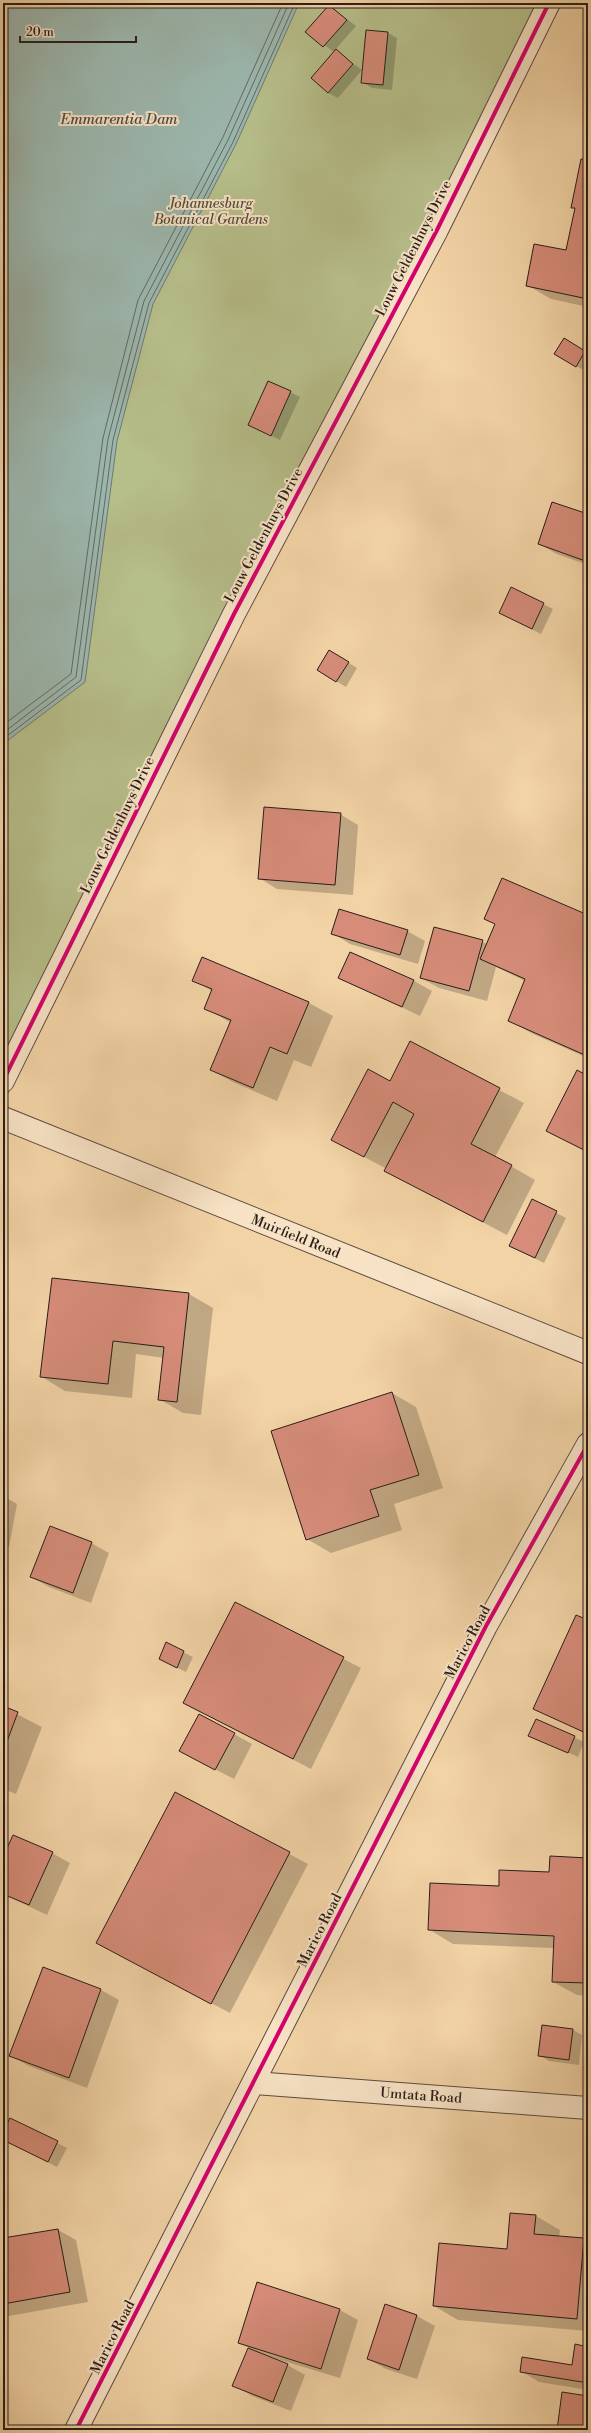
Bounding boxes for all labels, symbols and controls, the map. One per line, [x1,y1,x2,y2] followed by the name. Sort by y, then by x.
[20,18,136,44] scale bar
[26,25,54,40] text: 20 m
[60,110,178,129] water label: Emmarentia Dam
[372,177,456,319] street label: Louw Geldenhuys Drive
[153,195,268,229] park label: Johannesburg Botanical Gardens
[221,465,307,606] street label: Louw Geldenhuys Drive
[77,754,159,897] street label: Louw Geldenhuys Drive
[248,1211,343,1263] street label: Muirfield Road
[441,1603,495,1682] street label: Marico Road
[294,1890,346,1970] street label: Marico Road
[379,2084,463,2108] street label: Umtata Road
[87,2297,139,2377] street label: Marico Road

